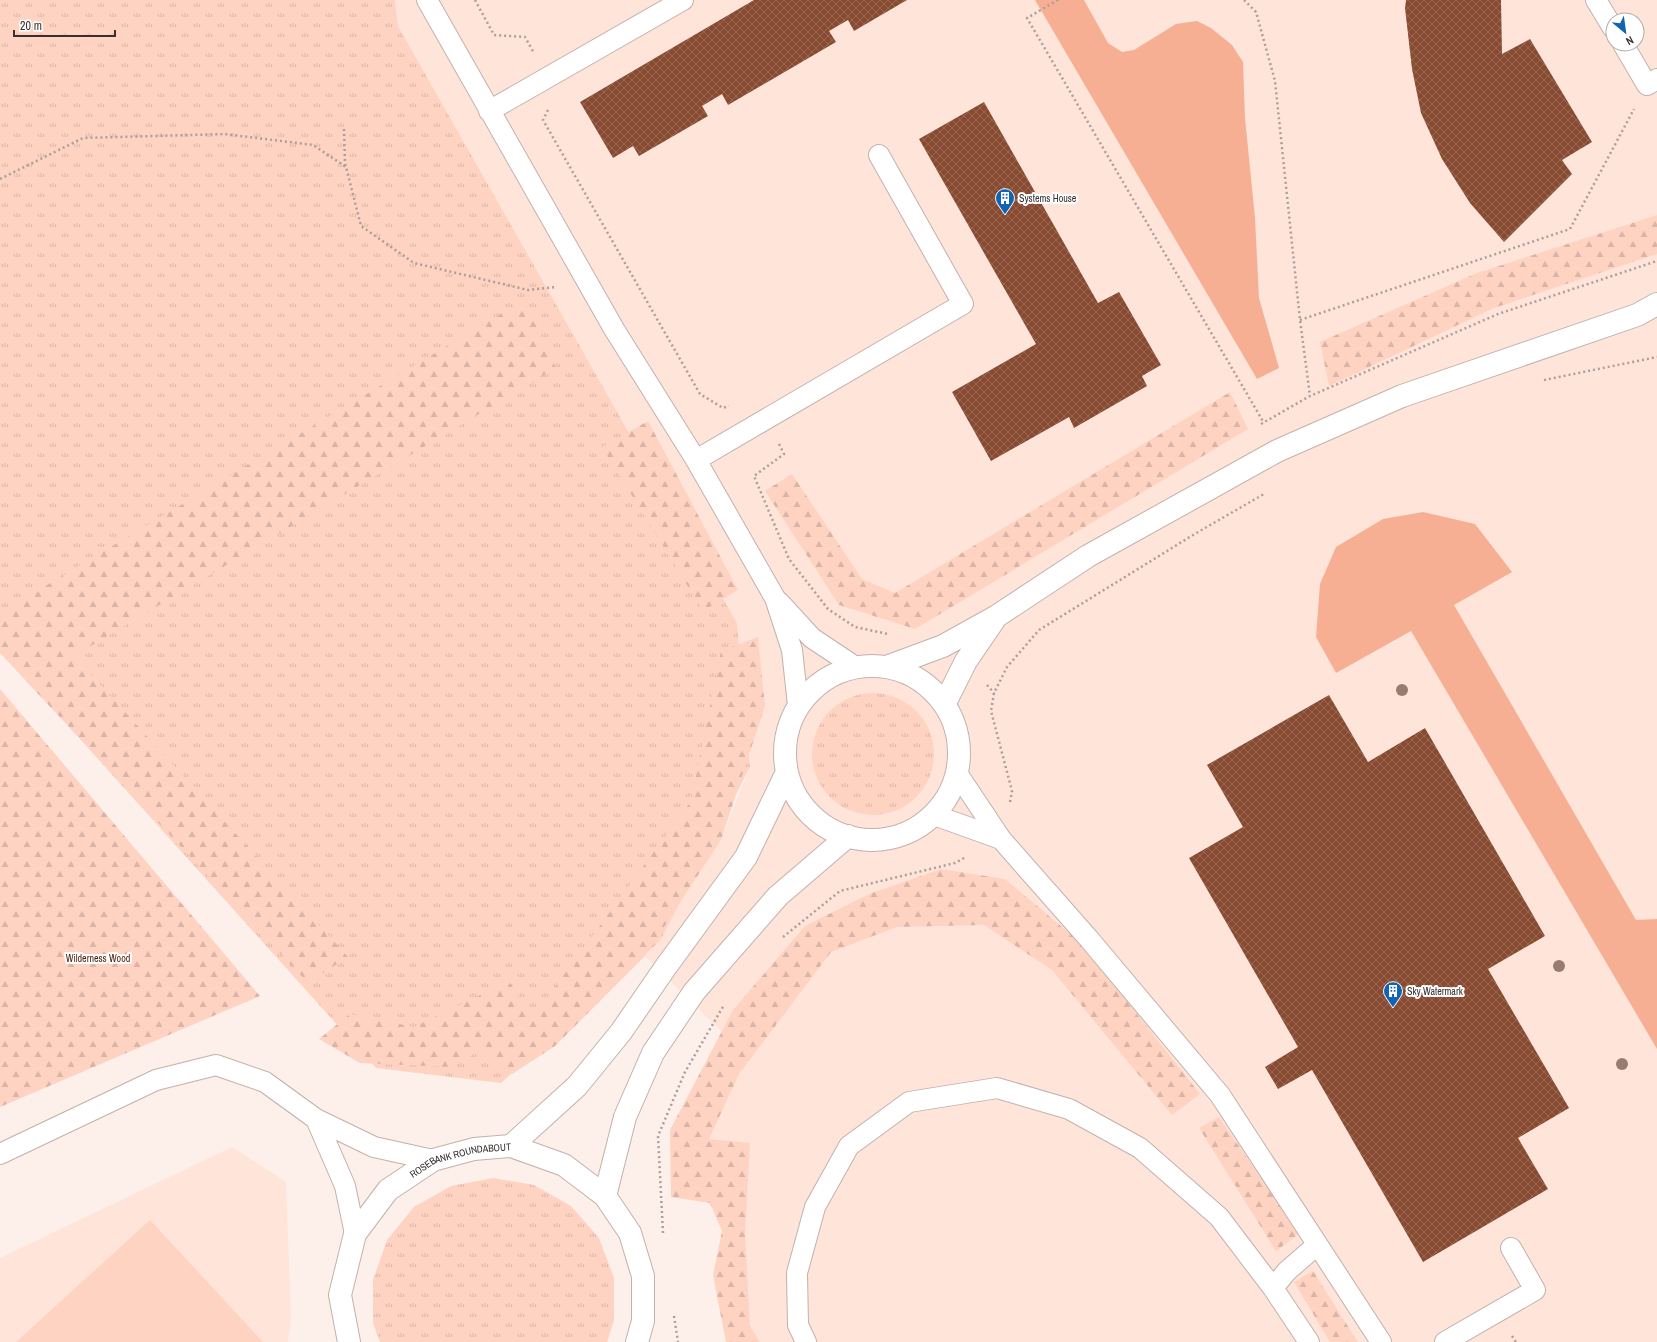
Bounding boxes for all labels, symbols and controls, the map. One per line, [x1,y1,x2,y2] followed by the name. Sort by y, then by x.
[14,12,115,38] scale bar
[1605,12,1645,52] north arrow
[20,18,42,34] text: 20 m
[1624,33,1636,48] text: N
[994,187,1016,215] building icon: Systems House
[1019,192,1077,205] place label: Systems House
[66,952,130,965] park label: Wilderness Wood
[1382,980,1404,1008] building icon: Sky Watermark
[1407,985,1464,998] place label: Sky Watermark
[407,1140,511,1180] street label: ROSEBANK ROUNDABOUT

